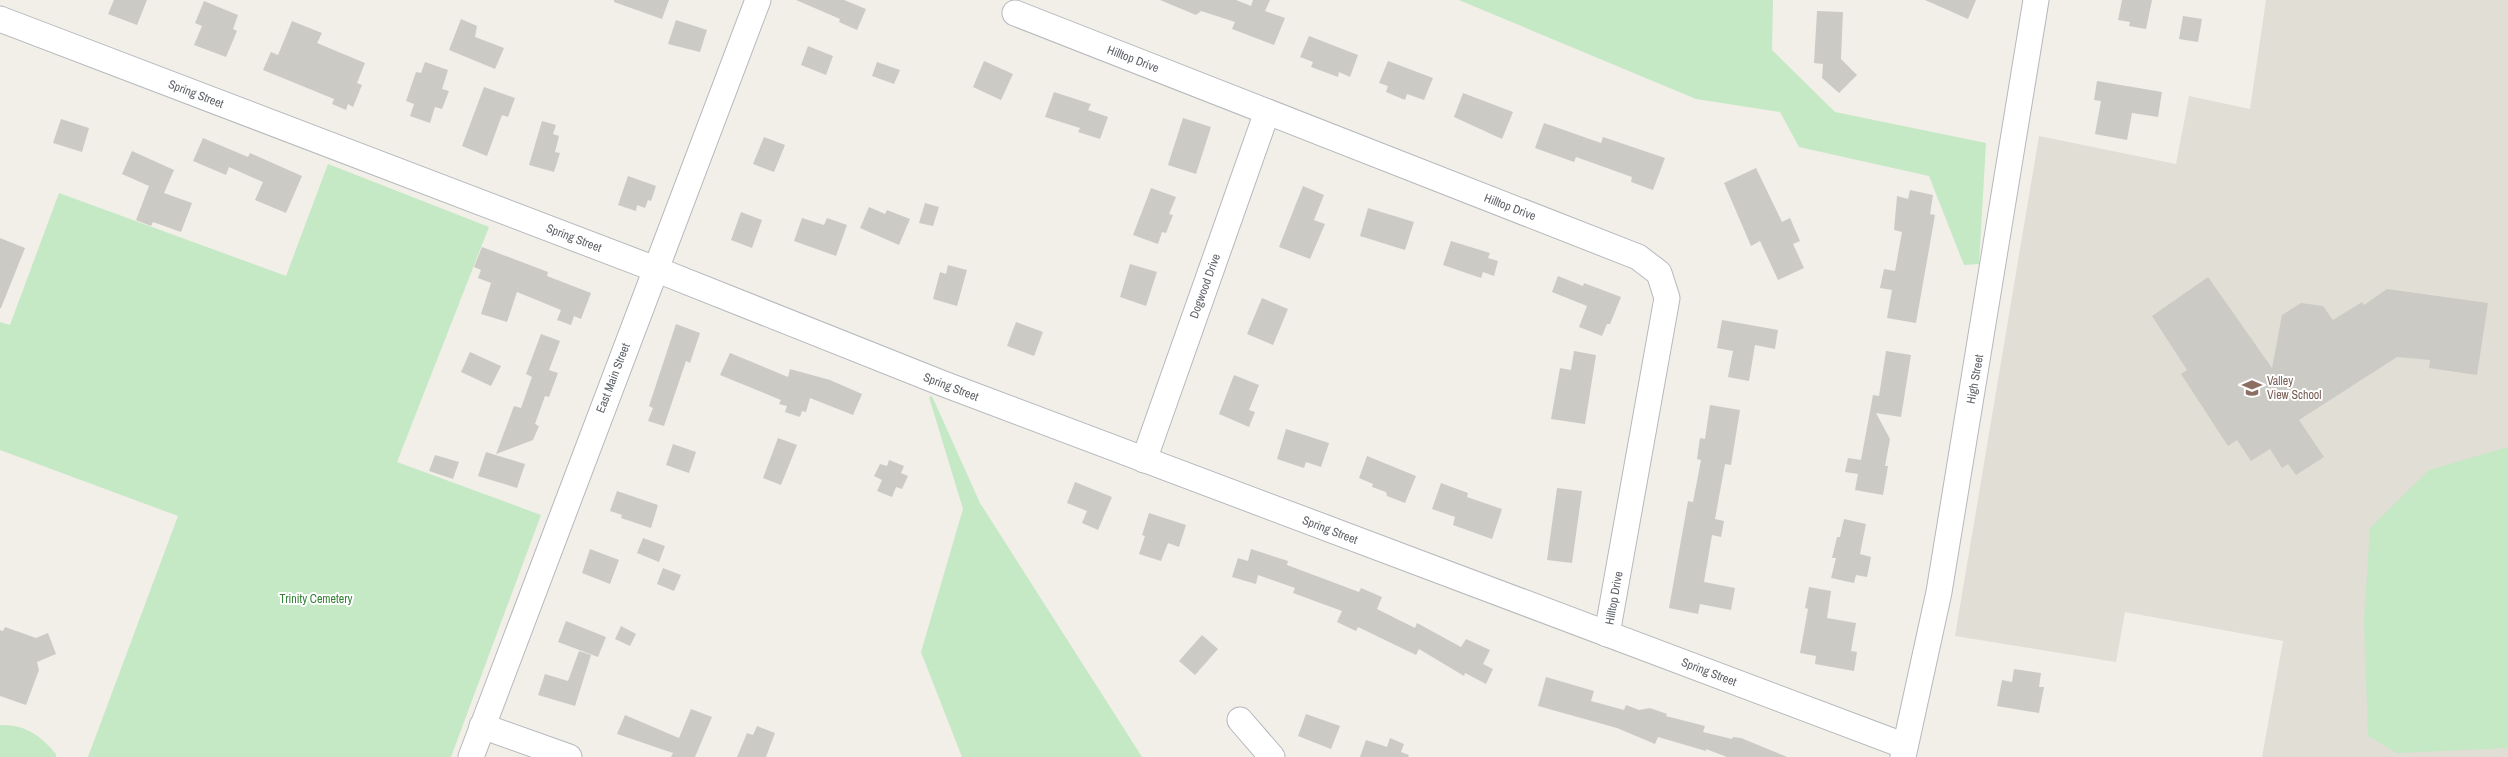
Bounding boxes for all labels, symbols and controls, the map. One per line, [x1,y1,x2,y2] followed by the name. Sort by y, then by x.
[1105,42,1161,76] street label: Hilltop Drive
[166,76,226,112] street label: Spring Street
[1482,190,1538,224] street label: Hilltop Drive
[544,220,604,256] street label: Spring Street
[1186,251,1224,321] street label: Dogwood Drive
[592,341,634,415] street label: East Main Street
[1963,353,1987,405] street label: High Street
[921,369,981,405] street label: Spring Street
[2267,373,2322,403] place label: Valley View School
[2241,377,2263,399] school or university icon: Valley View School
[1300,512,1360,548] street label: Spring Street
[1601,570,1627,626] street label: Hilltop Drive
[280,591,353,607] park label: Trinity Cemetery
[1679,654,1739,690] street label: Spring Street

